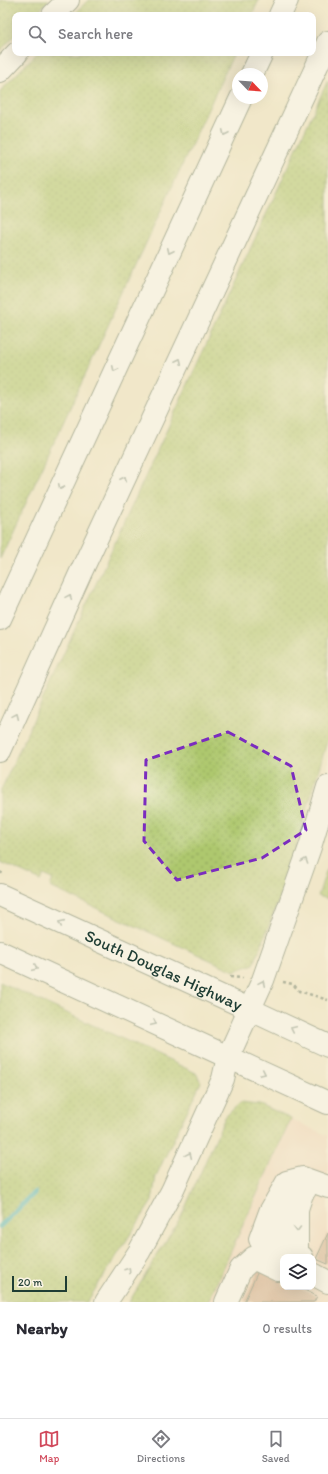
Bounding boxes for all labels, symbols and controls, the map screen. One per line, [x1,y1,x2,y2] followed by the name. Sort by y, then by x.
[12,12,316,56] search box
[26,23,48,45] icon: search
[58,25,133,43] text: Search here
[232,68,268,104] north arrow
[222,129,230,137] one-way arrow
[167,247,175,255] one-way arrow
[174,358,182,366] one-way arrow
[112,365,120,372] one-way arrow
[119,476,127,483] one-way arrow
[57,484,65,491] one-way arrow
[65,594,73,601] one-way arrow
[11,712,19,720] one-way arrow
[300,857,309,864] one-way arrow
[58,920,66,928] one-way arrow
[82,925,246,1015] street label: South Douglas Highway
[31,963,39,971] one-way arrow
[257,980,265,987] one-way arrow
[149,1018,157,1026] one-way arrow
[289,1026,296,1034] one-way arrow
[259,1068,266,1076] one-way arrow
[184,1152,192,1159] one-way arrow
[293,1226,301,1232] one-way arrow
[280,1254,316,1290] map controls
[280,1254,316,1290] button: layers
[123,1267,130,1274] one-way arrow
[12,1274,67,1293] scale bar
[18,1276,42,1289] text: 20 m
[16,1318,68,1338] text: Nearby
[262,1321,312,1336] text: 0 results
[38,1428,60,1465] tab: Map
[137,1428,185,1465] tab: Directions
[262,1428,290,1465] tab: Saved

